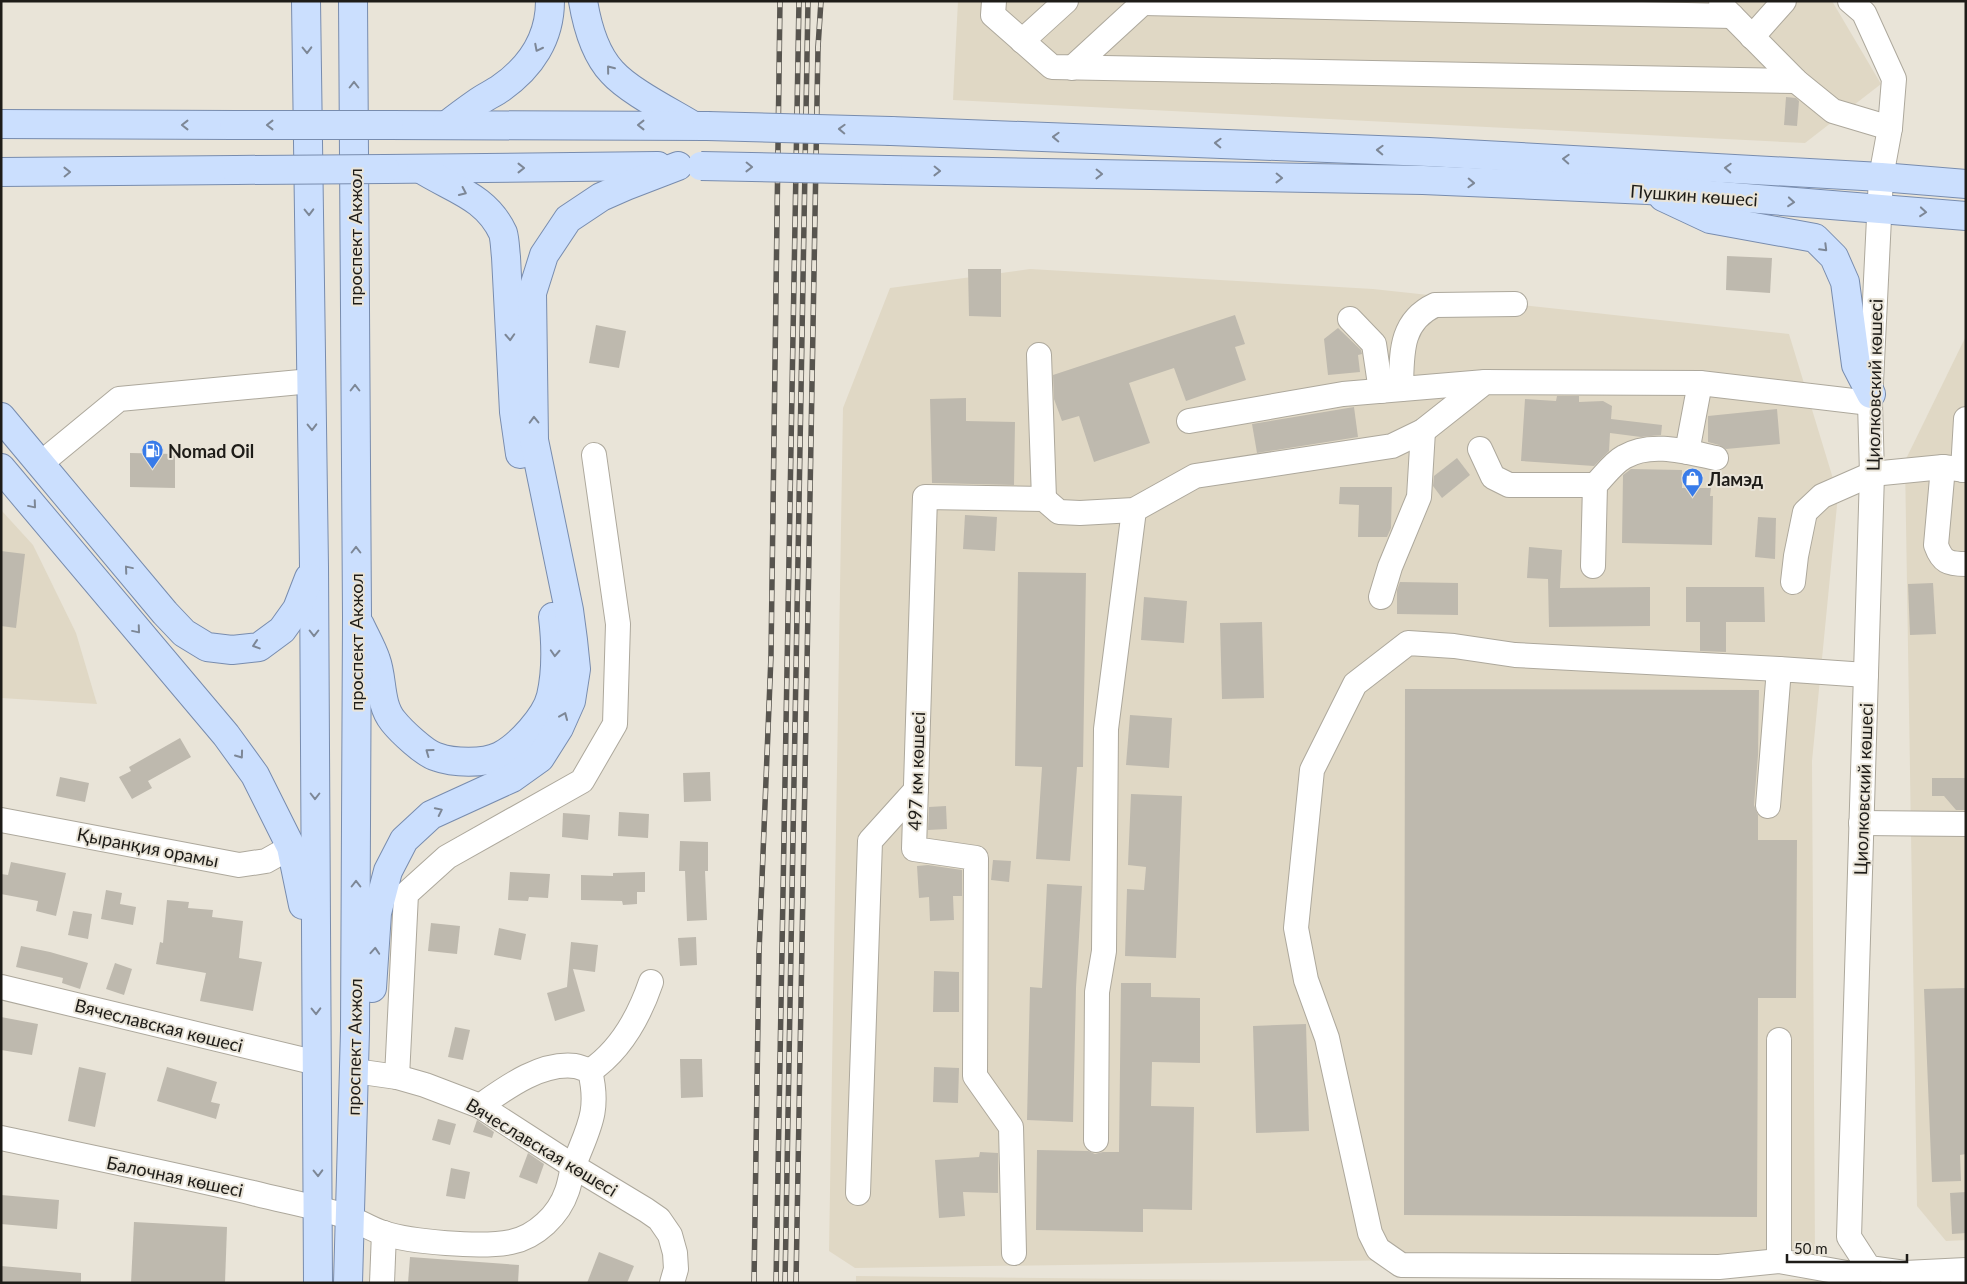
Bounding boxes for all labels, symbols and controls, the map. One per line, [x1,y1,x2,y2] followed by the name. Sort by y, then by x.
[535,42,545,51] one-way arrow
[302,46,312,54] one-way arrow
[607,65,616,74] one-way arrow
[349,81,359,89] one-way arrow
[181,120,189,130] one-way arrow
[266,120,274,130] one-way arrow
[637,120,644,130] one-way arrow
[838,124,846,135] one-way arrow
[1051,132,1059,142] one-way arrow
[1214,138,1222,149] one-way arrow
[1376,144,1384,155] one-way arrow
[1561,154,1569,165] one-way arrow
[746,162,754,172] one-way arrow
[518,163,525,173] one-way arrow
[1724,163,1732,174] one-way arrow
[933,165,941,176] one-way arrow
[63,167,71,177] one-way arrow
[344,168,366,306] street label: проспект Акжол
[1096,169,1104,179] one-way arrow
[1276,172,1284,183] one-way arrow
[1468,177,1476,188] one-way arrow
[1629,180,1759,210] street label: Пушкин көшесі
[458,186,467,197] one-way arrow
[1787,196,1795,207] one-way arrow
[1920,206,1928,217] one-way arrow
[304,209,314,217] one-way arrow
[1819,242,1828,251] one-way arrow
[1861,299,1887,471] street label: Циолковский көшесі
[505,333,516,341] one-way arrow
[350,384,360,392] one-way arrow
[529,415,539,423] one-way arrow
[307,424,317,432] one-way arrow
[140,439,164,470] fuel station icon: Nomad Oil
[168,440,254,462] place label: Nomad Oil
[1680,467,1704,498] shop icon: Ламэд
[1707,468,1764,490] place label: Ламэд
[27,500,36,509] one-way arrow
[351,546,361,554] one-way arrow
[125,566,133,575] one-way arrow
[345,573,367,711] street label: проспект Акжол
[132,624,141,633] one-way arrow
[309,630,319,637] one-way arrow
[253,640,261,650] one-way arrow
[550,649,561,657] one-way arrow
[1849,702,1877,876] street label: Циолковский көшесі
[903,711,929,831] street label: 497 км көшесі
[558,712,569,721] one-way arrow
[234,749,243,759] one-way arrow
[425,749,435,758] one-way arrow
[309,792,320,800] one-way arrow
[434,807,443,817] one-way arrow
[75,822,221,872] street label: Қыранқия орамы
[350,880,361,888] one-way arrow
[369,947,380,955] one-way arrow
[342,978,366,1116] street label: проспект Акжол
[73,993,245,1057] street label: Вячеславская көшесі
[311,1007,321,1015] one-way arrow
[462,1093,622,1201] street label: Вячеславская көшесі
[105,1151,245,1201] street label: Балочная көшесі
[313,1170,323,1177] one-way arrow
[1787,1232,1907,1264] scale bar
[1794,1239,1828,1257] text: 50 m

